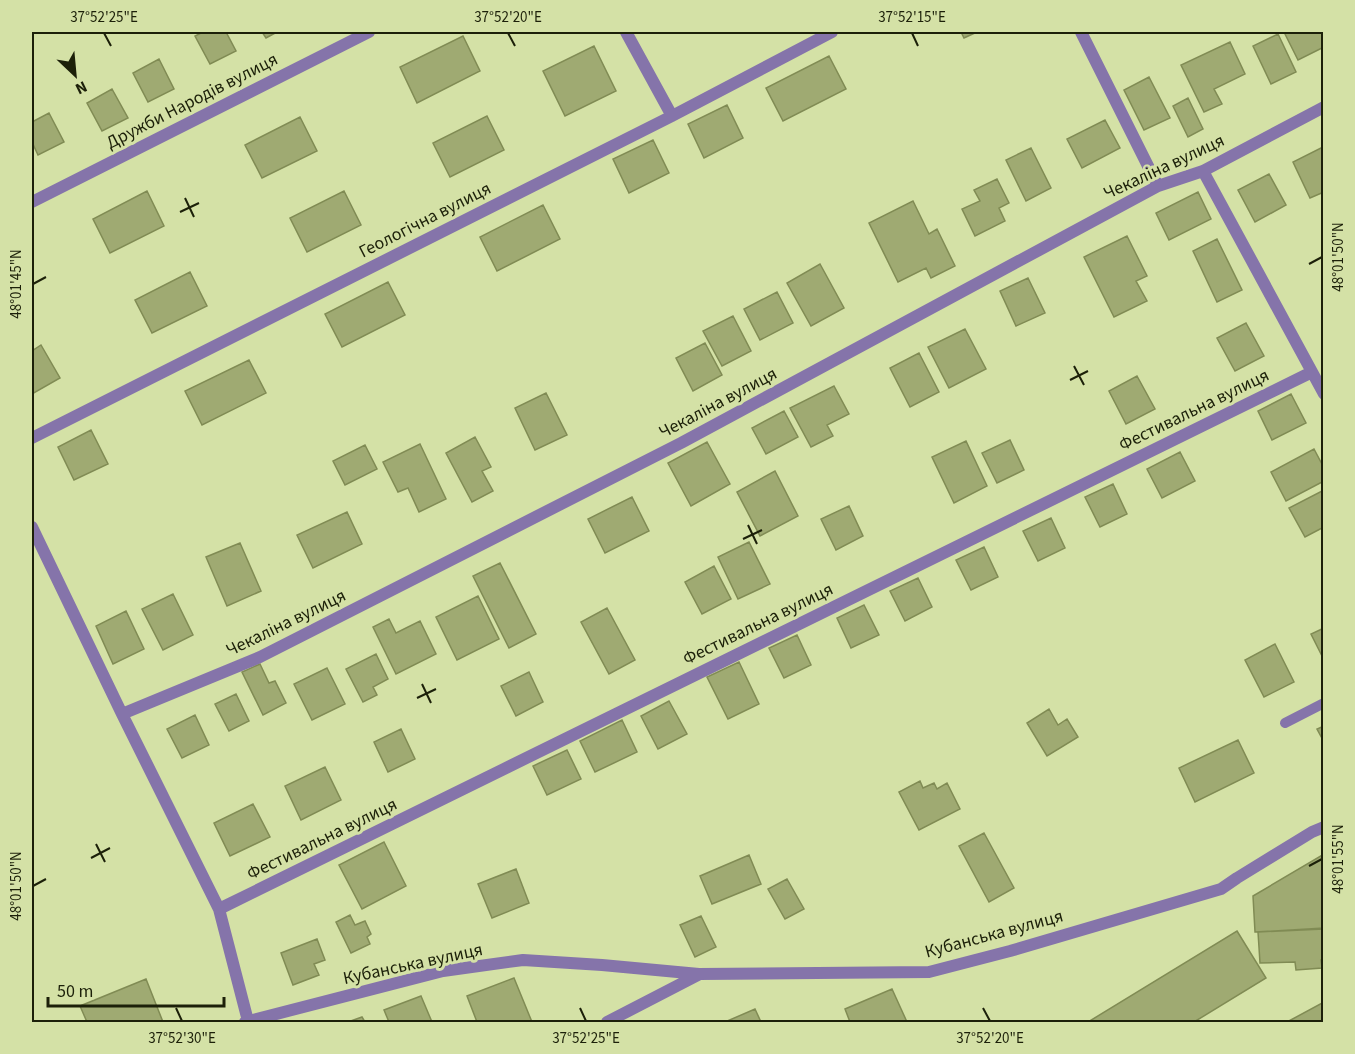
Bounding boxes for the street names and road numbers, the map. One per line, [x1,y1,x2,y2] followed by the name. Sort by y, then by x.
[102,47,282,155] street label: Дружби Народів вулиця
[1100,128,1228,206] street label: Чекаліна вулиця
[355,176,495,264] street label: Геологічна вулиця
[654,361,782,445] street label: Чекаліна вулиця
[1115,363,1273,457] street label: Фестивальна вулиця
[679,577,837,671] street label: Фестивальна вулиця
[222,583,350,663] street label: Чекаліна вулиця
[243,792,401,886] street label: Фестивальна вулиця
[922,904,1066,964] street label: Кубанська вулиця
[341,937,485,991] street label: Кубанська вулиця

